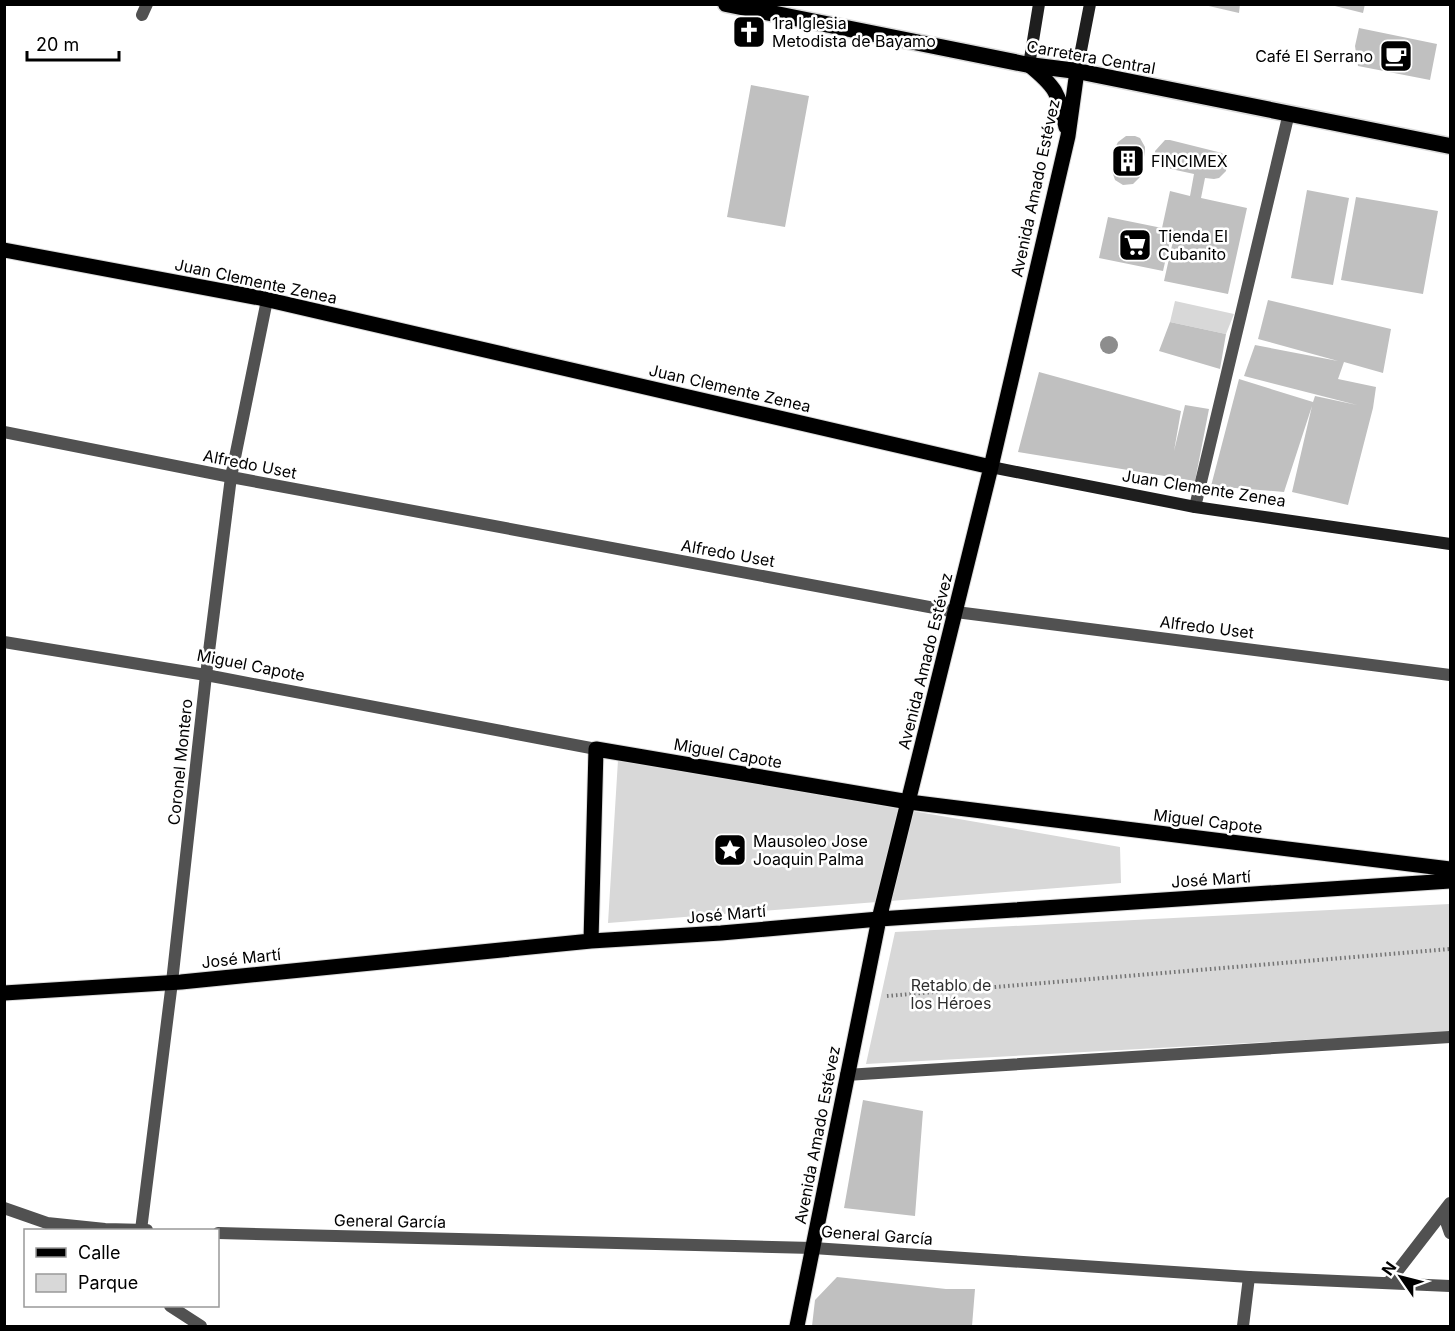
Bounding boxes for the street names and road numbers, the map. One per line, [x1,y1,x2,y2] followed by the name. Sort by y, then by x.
[1025,36,1157,78] street label: Carretera Central
[1006,97,1064,279] street label: Avenida Amado Estévez
[173,254,339,308] street label: Juan Clemente Zenea
[647,360,813,416] street label: Juan Clemente Zenea
[202,445,298,483] street label: Alfredo Uset
[1121,465,1287,511] street label: Juan Clemente Zenea
[680,535,776,571] street label: Alfredo Uset
[893,571,957,751] street label: Avenida Amado Estévez
[1159,611,1255,643] street label: Alfredo Uset
[195,645,307,685] street label: Miguel Capote
[163,698,197,826] street label: Coronel Montero
[672,734,784,772] street label: Miguel Capote
[1152,804,1264,838] street label: Miguel Capote
[1170,866,1252,892] street label: José Martí
[685,901,767,927] street label: José Martí
[200,944,282,972] street label: José Martí
[790,1044,844,1226] street label: Avenida Amado Estévez
[334,1210,446,1232] street label: General García
[820,1221,934,1249] street label: General García

